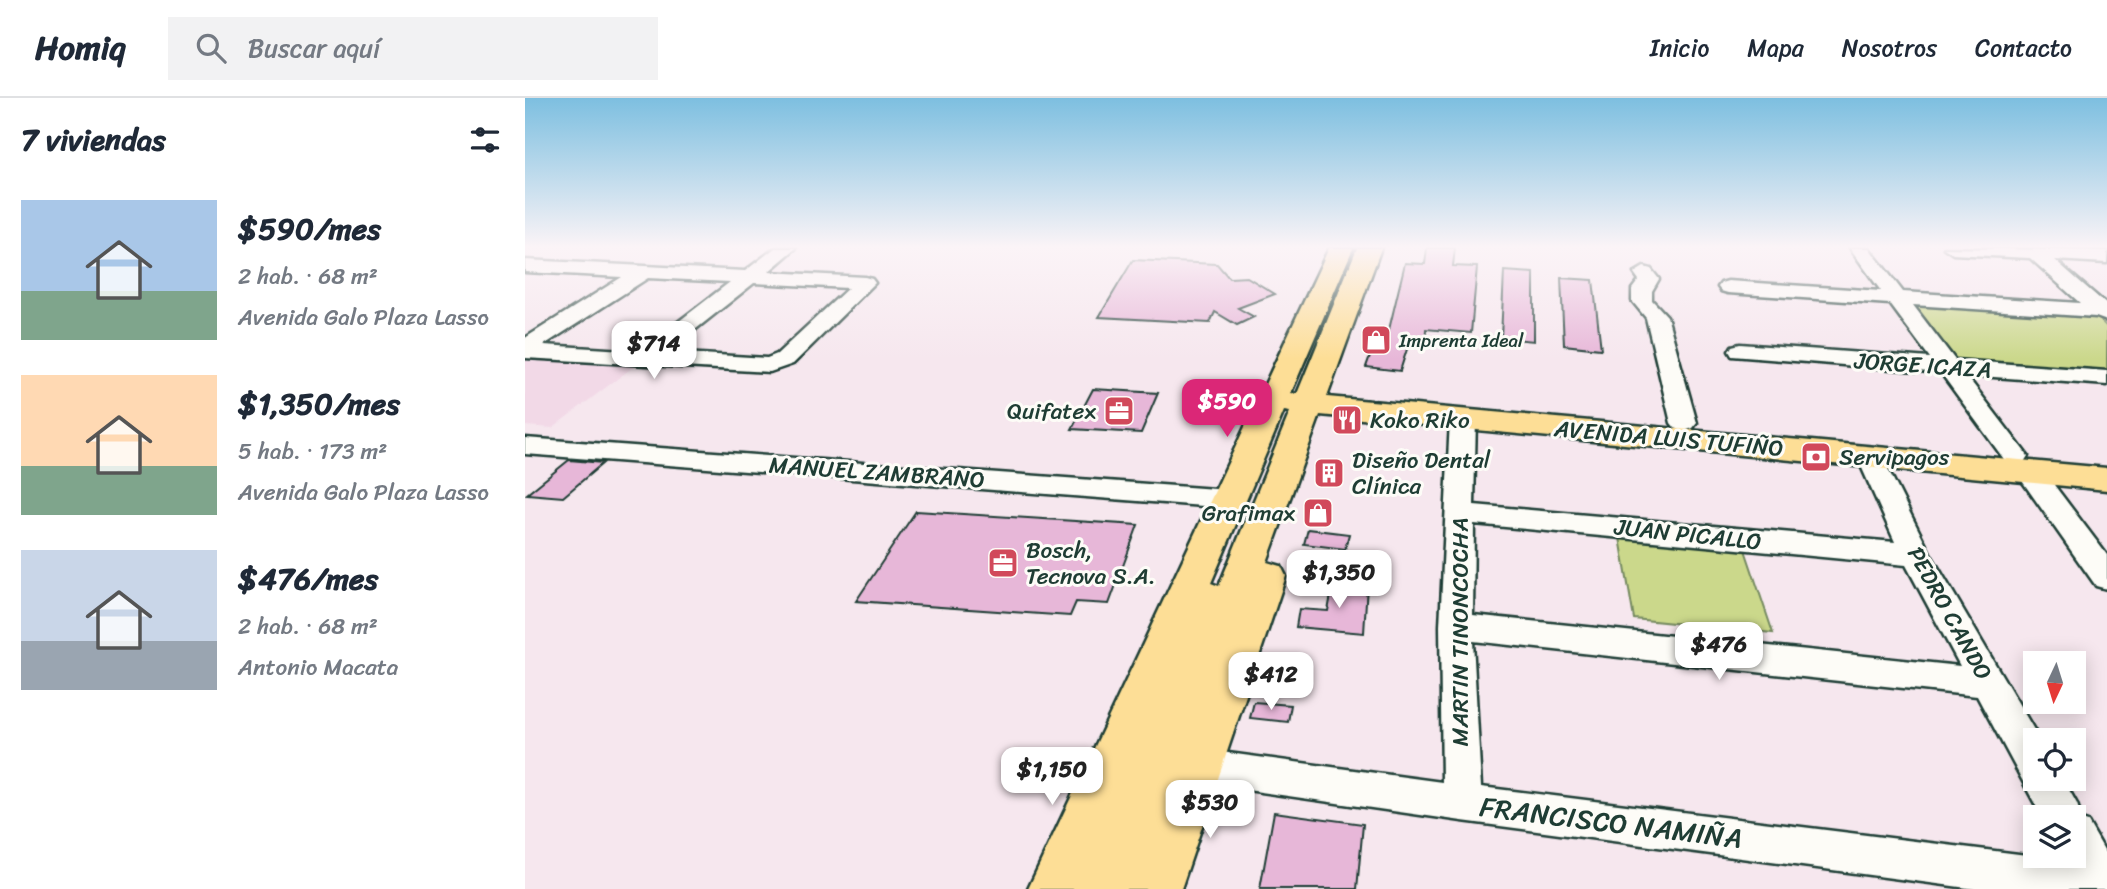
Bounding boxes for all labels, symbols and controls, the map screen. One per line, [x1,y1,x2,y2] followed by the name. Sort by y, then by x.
[168,17,658,80] search box
[35,19,126,77] text: Homiq
[248,25,380,71] text: Buscar aquí
[1650,27,1709,69] text: Inicio
[1747,27,1804,69] text: Mapa
[1842,27,1937,69] text: Nosotros
[1975,27,2072,69] text: Contacto
[192,29,230,67] icon: search
[21,113,166,167] text: 7 viviendas
[466,121,504,159] icon: filters
[238,202,381,256] text: $590/mes
[77,228,161,312] icon: home
[238,256,378,297] text: 2 hab. · 68 m²
[238,297,489,338] text: Avenida Galo Plaza Lasso
[613,322,695,381] pin: $714
[628,323,680,364] text: $714
[1359,323,1393,357] shop icon: Imprenta Ideal
[1398,324,1524,357] place label: Imprenta Ideal
[1852,340,1993,391] street label: JORGE ICAZA
[238,377,400,431] text: $1,350/mes
[1186,380,1268,439] pin: $590
[1198,381,1256,422] text: $590
[1007,391,1096,432] place label: Quifatex
[1102,394,1136,428] office icon: Quifatex
[1370,400,1470,441] place label: Koko Riko
[77,403,161,487] icon: home
[1330,403,1364,437] restaurant icon: Koko Riko
[1552,408,1785,469] street label: AVENIDA LUIS TUFIÑO
[238,431,387,472] text: 5 hab. · 173 m²
[1839,437,1950,478] place label: Servipagos
[1352,440,1491,507] place label: Diseño Dental Clínica
[1799,440,1833,474] bank icon: Servipagos
[768,445,986,500] street label: MANUEL ZAMBRANO
[1312,456,1346,490] building icon: Diseño Dental Clínica
[238,472,489,513] text: Avenida Galo Plaza Lasso
[1202,493,1295,534] place label: Grafimax
[1301,496,1335,530] shop icon: Grafimax
[1611,506,1764,563] street label: JUAN PICALLO
[1440,518,1481,746] street label: MARTIN TINONCOCHA
[1026,530,1156,597] place label: Bosch, Tecnova S.A.
[1896,539,2003,688] street label: PEDRO CANDO
[986,546,1020,580] office icon: Bosch, Tecnova S.A.
[1282,550,1396,610] pin: $1,350
[238,552,378,606] text: $476/mes
[1303,552,1375,593] text: $1,350
[77,578,161,662] icon: home
[238,606,378,647] text: 2 hab. · 68 m²
[1678,622,1760,682] pin: $476
[1691,624,1747,665] text: $476
[238,647,398,688] text: Antonio Macata
[2023,651,2086,714] north arrow
[2023,651,2086,868] map controls
[1230,652,1312,712] pin: $412
[1245,654,1298,695] text: $412
[2023,728,2086,791] button: locate
[995,748,1109,807] pin: $1,150
[1017,749,1087,790] text: $1,150
[1169,780,1251,840] pin: $530
[1182,782,1238,823] text: $530
[1477,782,1745,863] street label: FRANCISCO NAMIÑA
[2023,805,2086,868] button: layers

